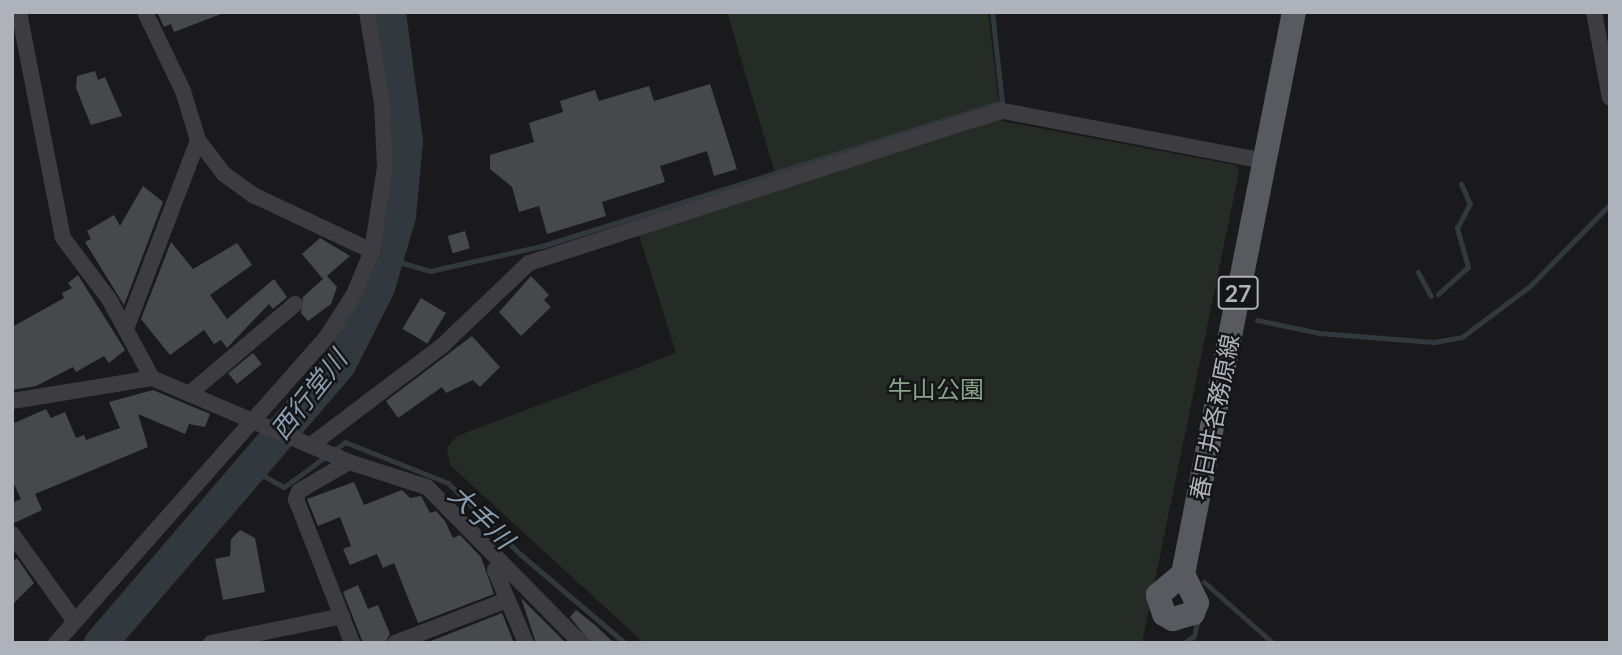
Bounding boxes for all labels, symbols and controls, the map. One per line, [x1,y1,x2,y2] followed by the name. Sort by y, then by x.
[1217,274,1259,312] road number: 27
[1184,332,1244,502] street label: 春日井各務原線
[265,344,353,446] water label: 西行堂川
[888,375,984,403] park label: 牛山公園
[442,479,520,555] water label: 大手川

